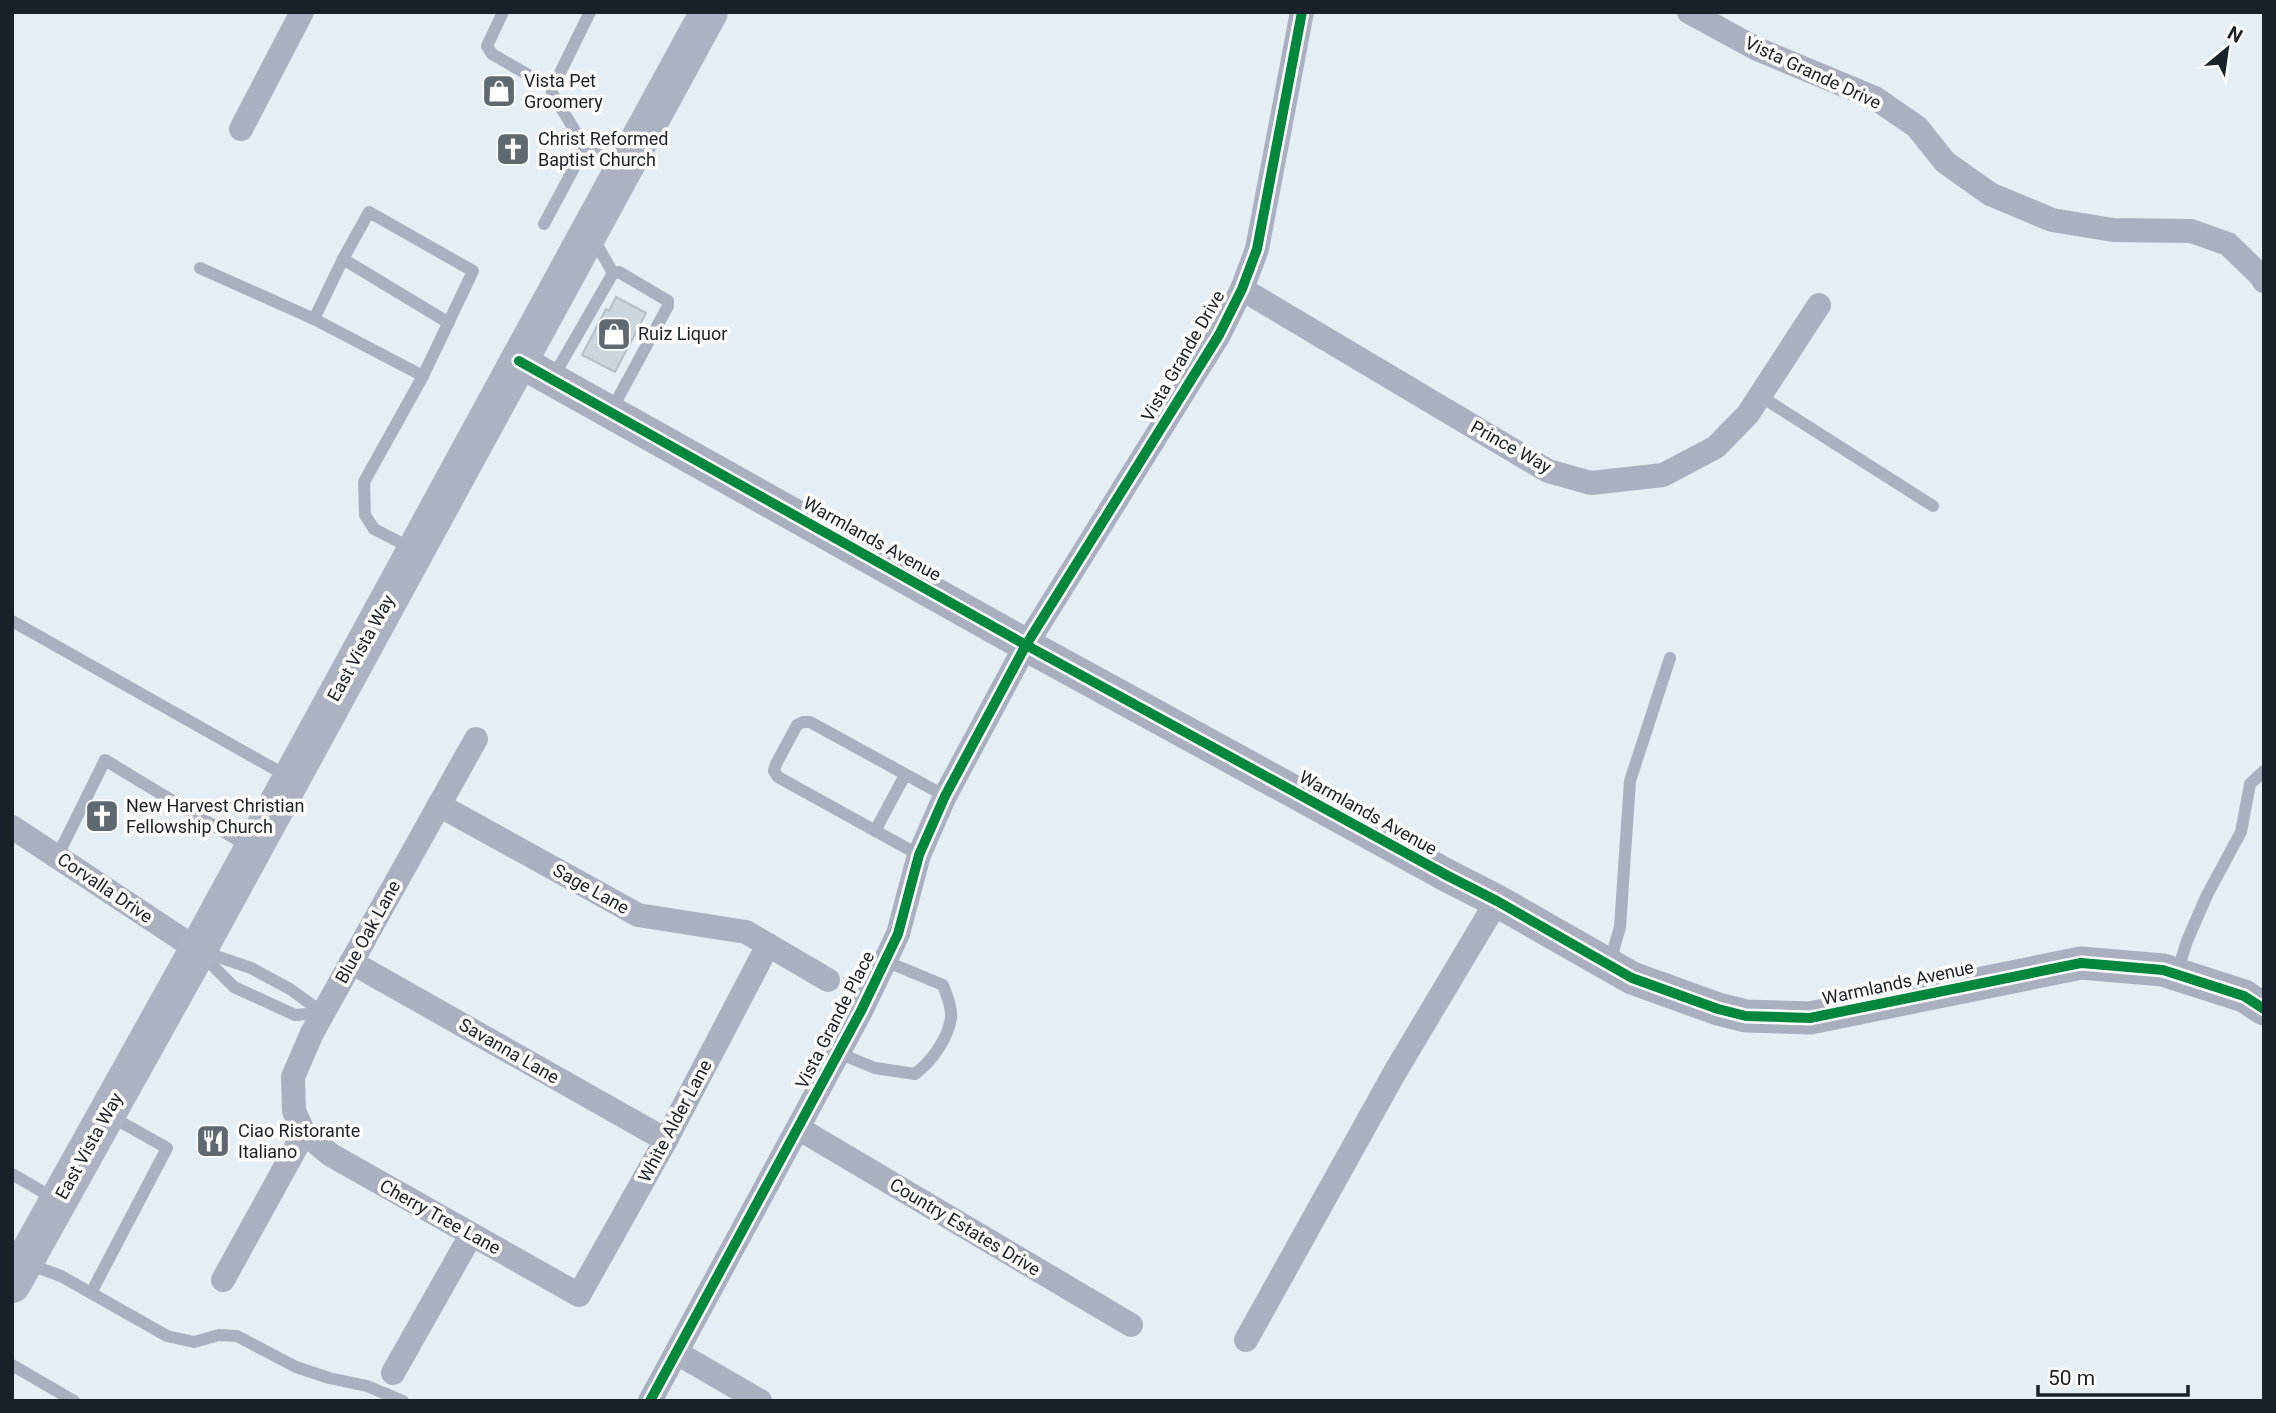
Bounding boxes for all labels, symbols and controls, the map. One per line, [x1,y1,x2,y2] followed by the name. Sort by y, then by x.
[2192,14,2262,84] north arrow
[2224,21,2246,48] text: N
[1742,32,1885,113] street label: Vista Grande Drive
[524,70,603,112] place label: Vista Pet Groomery
[480,72,518,110] shop icon: Vista Pet Groomery
[538,128,669,170] place label: Christ Reformed Baptist Church
[494,130,532,168] church icon: Christ Reformed Baptist Church
[1137,287,1229,425] street label: Vista Grande Drive
[595,315,633,353] shop icon: Ruiz Liquor
[638,323,727,344] place label: Ruiz Liquor
[1467,416,1556,478] street label: Prince Way
[800,492,945,585] street label: Warmlands Avenue
[323,590,399,705] street label: East Vista Way
[1296,766,1441,859] street label: Warmlands Avenue
[126,795,304,837] place label: New Harvest Christian Fellowship Church
[83,797,121,835] church icon: New Harvest Christian Fellowship Church
[54,848,157,927] street label: Corvalla Drive
[550,859,633,918] street label: Sage Lane
[331,877,404,987] street label: Blue Oak Lane
[791,947,878,1092] street label: Vista Grande Place
[1820,956,1976,1009] street label: Warmlands Avenue
[456,1014,563,1088] street label: Savanna Lane
[633,1056,716,1186] street label: White Alder Lane
[51,1088,127,1203] street label: East Vista Way
[238,1120,360,1162] place label: Ciao Ristorante Italiano
[194,1122,232,1160] restaurant icon: Ciao Ristorante Italiano
[886,1173,1044,1280] street label: Country Estates Drive
[376,1175,504,1258] street label: Cherry Tree Lane
[2038,1354,2188,1398] scale bar
[2048,1366,2095,1390] text: 50 m

